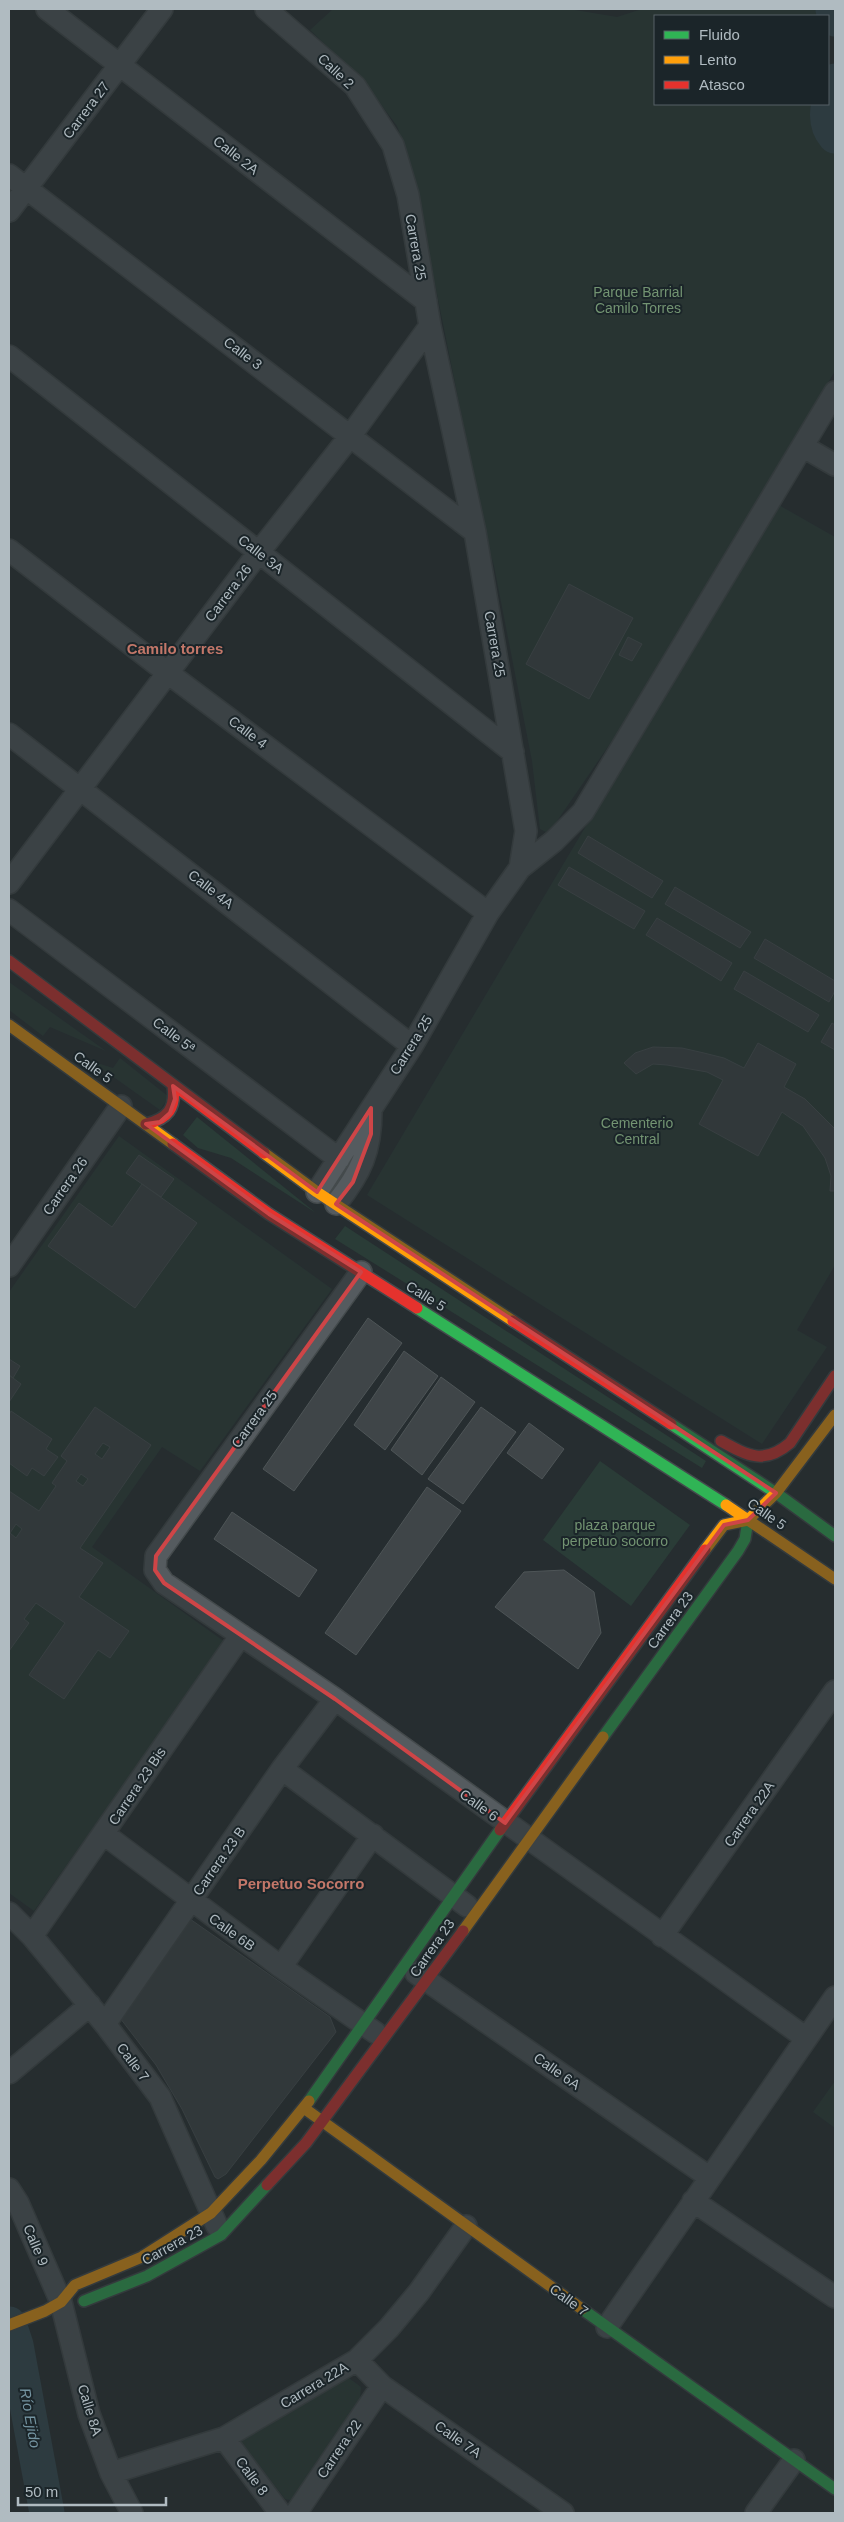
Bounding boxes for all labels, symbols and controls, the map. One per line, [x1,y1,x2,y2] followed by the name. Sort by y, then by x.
[654,15,829,105] legend
[699,26,740,43] text: Fluido
[315,50,358,92] street label: Calle 2
[699,51,737,68] text: Lento
[699,76,745,93] text: Atasco
[59,78,113,142] street label: Carrera 27
[210,132,262,178] street label: Calle 2A
[402,213,430,282] street label: Carrera 25
[593,284,683,316] park label: Parque Barrial Camilo Torres
[221,333,265,373] street label: Calle 3
[235,531,287,577] street label: Calle 3A
[201,561,255,625] street label: Carrera 26
[481,610,509,679] street label: Carrera 25
[127,640,223,657] district label: Camilo torres
[226,712,270,752] street label: Calle 4
[185,866,237,912] street label: Calle 4A
[386,1012,436,1078] street label: Carrera 25
[150,1014,199,1057] street label: Calle 5ª
[71,1048,115,1086] street label: Calle 5
[601,1115,673,1147] park label: Cementerio Central
[39,1154,91,1218] street label: Carrera 26
[403,1278,449,1314] street label: Calle 5
[228,1387,280,1451] street label: Carrera 25
[745,1495,790,1533] street label: Calle 5
[562,1517,668,1549] park label: plaza parque perpetuo socorro
[644,1588,696,1652] street label: Carrera 23
[105,1744,169,1828] street label: Carrera 23 Bis
[721,1778,778,1850] street label: Carrera 22A
[457,1786,501,1824] street label: Calle 6
[189,1824,249,1898] street label: Carrera 23 B
[238,1875,364,1892] district label: Perpetuo Socorro
[206,1910,258,1954] street label: Calle 6B
[406,1916,458,1980] street label: Carrera 23
[113,2040,153,2084] street label: Calle 7
[531,2049,584,2093] street label: Calle 6A
[20,2222,52,2268] street label: Calle 9
[139,2222,205,2268] street label: Carrera 23
[547,2281,591,2319] street label: Calle 7
[277,2358,351,2411] street label: Carrera 22A
[75,2382,106,2438] street label: Calle 8A
[17,2386,44,2449] water label: Río Ejido
[314,2417,364,2481] street label: Carrera 22
[432,2417,485,2461] street label: Calle 7A
[232,2454,272,2498] street label: Calle 8
[18,2474,165,2506] scale bar
[25,2483,58,2500] text: 50 m

